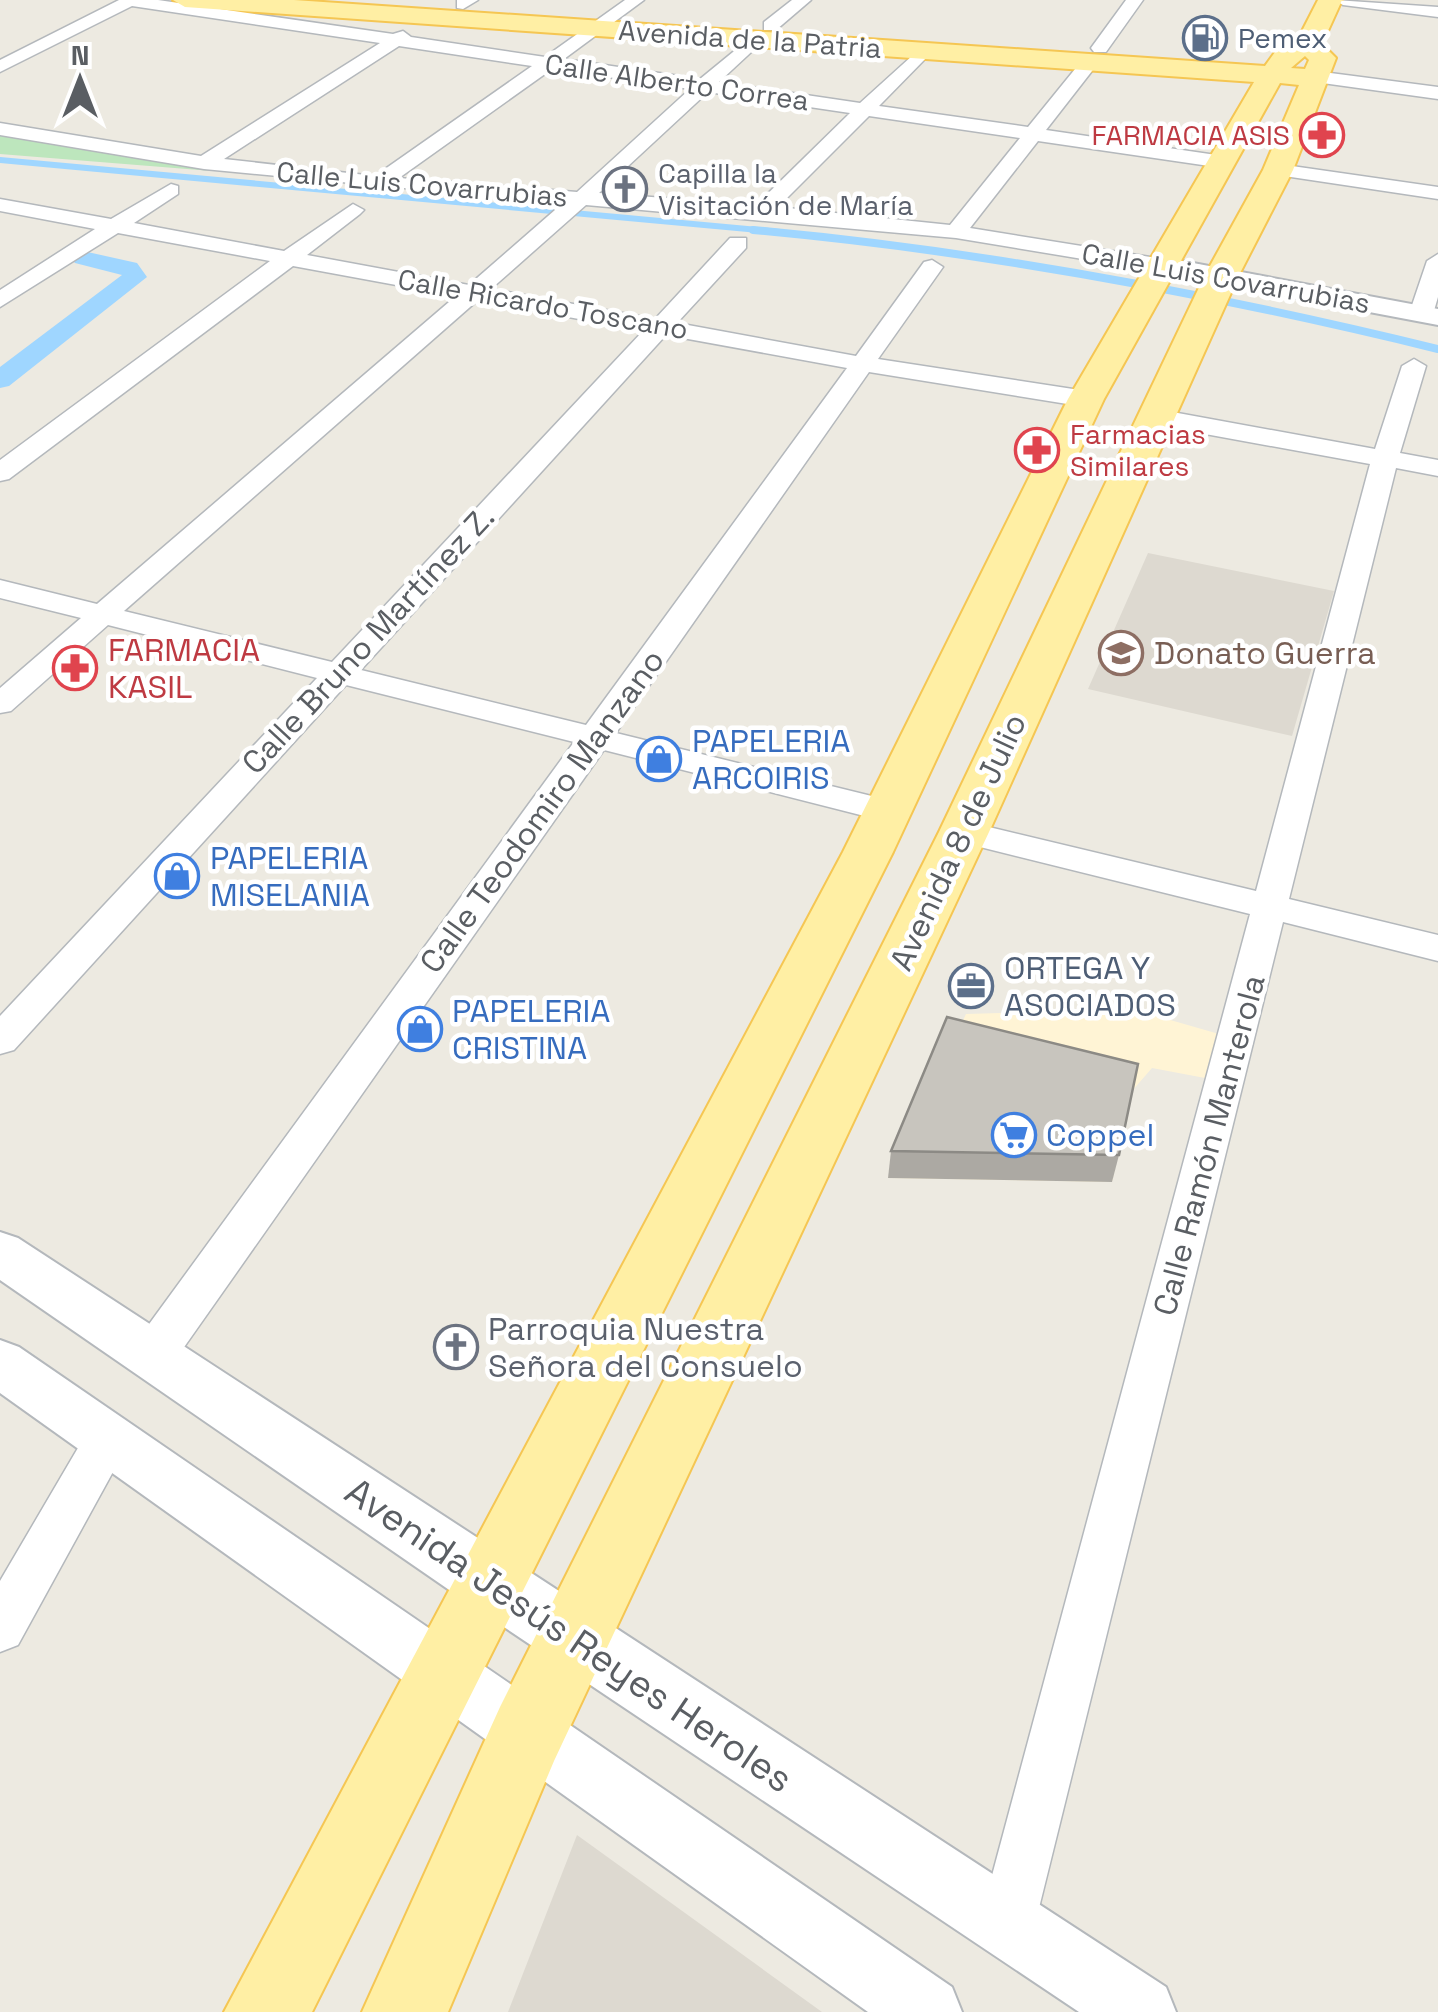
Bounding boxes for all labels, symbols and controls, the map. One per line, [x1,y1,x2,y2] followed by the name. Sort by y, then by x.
[617,12,883,66] street label: Avenida de la Patria
[1182,15,1228,61] fuel station icon: Pemex
[1238,20,1327,56] place label: Pemex
[30,30,130,130] north arrow
[71,37,89,73] text: N
[543,46,811,118] street label: Calle Alberto Correa
[1299,112,1345,158] pharmacy icon: FARMACIA ASIS
[1092,117,1290,153] place label: FARMACIA ASIS
[275,153,569,215] street label: Calle Luis Covarrubias
[658,155,913,223] place label: Capilla la Visitación de María
[602,166,648,212] church icon: Capilla la Visitación de María
[1079,235,1373,321] street label: Calle Luis Covarrubias
[395,261,691,347] street label: Calle Ricardo Toscano
[1070,416,1206,484] place label: Farmacias Similares
[1014,427,1060,473] pharmacy icon: Farmacias Similares
[233,498,503,782] street label: Calle Bruno Martínez Z.
[108,630,260,707] place label: FARMACIA KASIL
[1098,630,1144,676] school or university icon: Donato Guerra
[1154,633,1376,673] place label: Donato Guerra
[411,641,673,981] street label: Calle Teodomiro Manzano
[52,645,98,691] pharmacy icon: FARMACIA KASIL
[881,707,1035,977] street label: Avenida 8 de Julio
[692,721,850,798] place label: PAPELERIA ARCOIRIS
[636,736,682,782] shop icon: PAPELERIA ARCOIRIS
[210,838,370,915] place label: PAPELERIA MISELANIA
[154,853,200,899] shop icon: PAPELERIA MISELANIA
[1004,948,1176,1025] place label: ORTEGA Y ASOCIADOS
[948,963,994,1009] office icon: ORTEGA Y ASOCIADOS
[1144,970,1274,1320] street label: Calle Ramón Manterola
[452,991,610,1068] place label: PAPELERIA CRISTINA
[397,1006,443,1052] shop icon: PAPELERIA CRISTINA
[991,1112,1037,1158] supermarket icon: Coppel
[1046,1115,1154,1155] place label: Coppel
[488,1309,803,1386] place label: Parroquia Nuestra Señora del Consuelo
[433,1324,479,1370] church icon: Parroquia Nuestra Señora del Consuelo
[336,1467,802,1803] street label: Avenida Jesús Reyes Heroles

